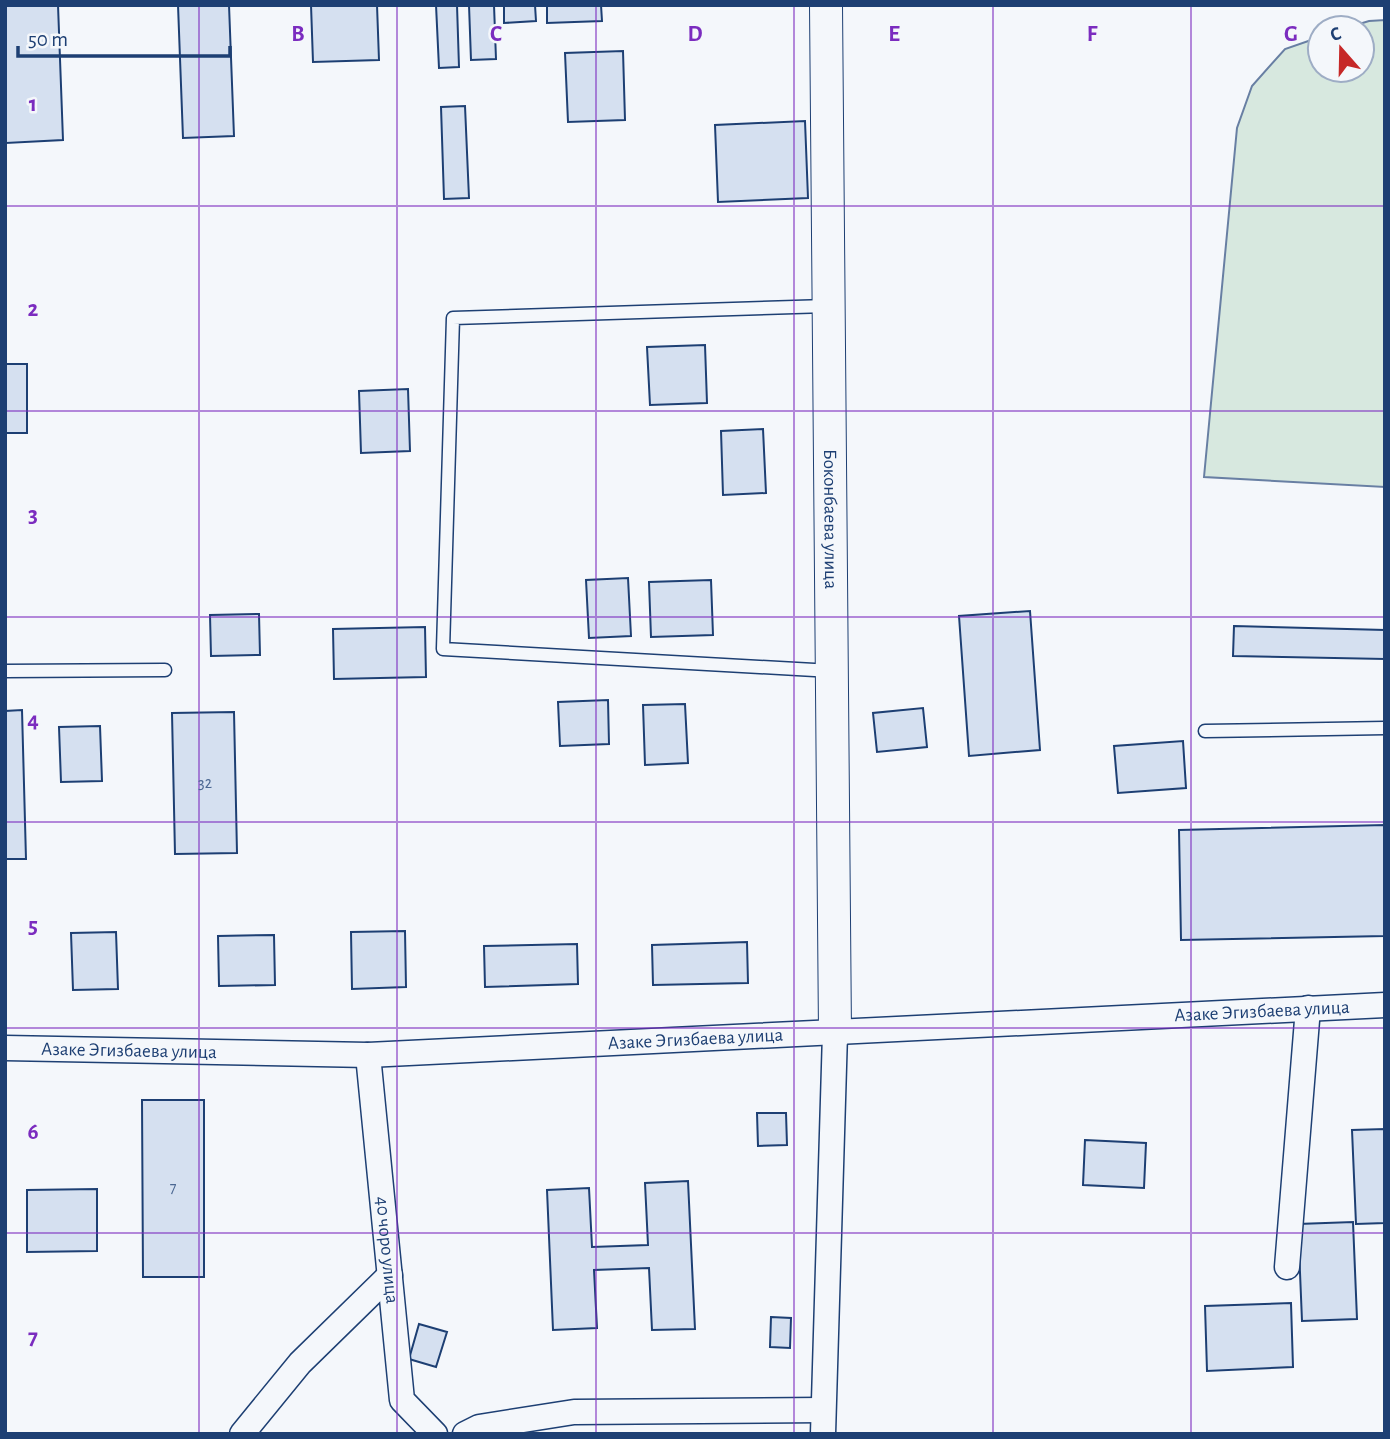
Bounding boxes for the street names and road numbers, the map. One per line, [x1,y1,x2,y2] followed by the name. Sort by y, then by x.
[820,449,841,589] street label: Боконбаева улица
[1174,997,1350,1025] street label: Азаке Эгизбаева улица
[607,1025,784,1053] street label: Азаке Эгизбаева улица
[41,1039,217,1062] street label: Азаке Эгизбаева улица
[372,1196,402,1305] street label: 40 чоро улица

